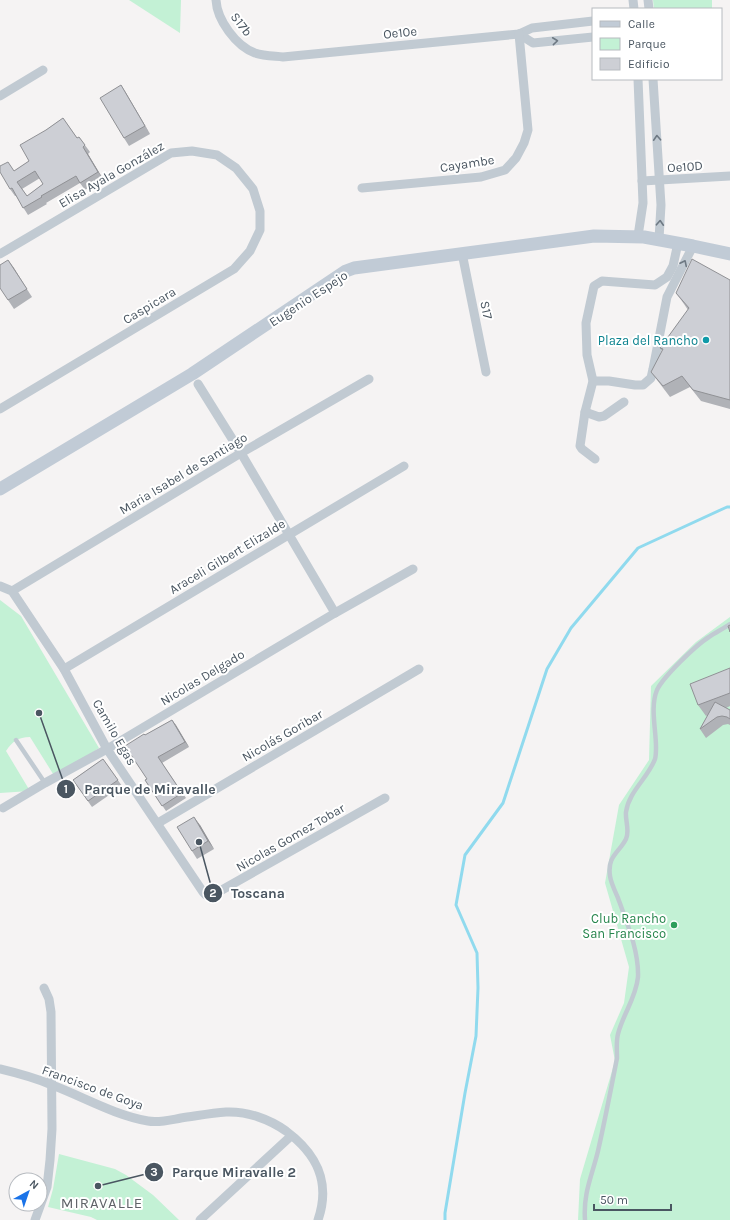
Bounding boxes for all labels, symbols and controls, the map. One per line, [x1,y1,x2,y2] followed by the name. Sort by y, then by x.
[592,8,722,80] legend
[228,9,256,39] street label: S17b
[628,17,655,31] text: Calle
[382,23,418,42] street label: Oe10e
[552,37,558,46] one-way arrow
[628,37,666,51] text: Parque
[628,57,669,71] text: Edificio
[653,135,661,141] one-way arrow
[56,138,167,211] street label: Elisa Ayala González
[439,152,496,175] street label: Cayambe
[667,158,703,175] street label: Oe10D
[656,220,665,226] one-way arrow
[679,260,687,268] one-way arrow
[266,267,350,329] street label: Eugenio Espejo
[120,284,178,327] street label: Caspicara
[477,300,496,321] street label: S17
[598,333,698,348] place label: Plaza del Rancho
[701,335,711,345] marker: Plaza del Rancho
[117,429,250,518] street label: Maria Isabel de Santiago
[167,516,288,597] street label: Araceli Gilbert Elizalde
[157,646,247,708] street label: Nicolas Delgado
[90,697,140,768] street label: Camilo Egas
[239,706,326,765] street label: Nicolás Goribar
[56,776,224,802] callout: Parque de Miravalle
[84,781,216,798] text: Parque de Miravalle
[64,782,68,796] text: 1
[233,800,348,875] street label: Nicolas Gomez Tobar
[203,880,293,906] callout: Toscana
[231,885,285,902] text: Toscana
[209,886,217,900] text: 2
[582,911,666,941] place label: Club Rancho San Francisco
[669,920,679,930] marker: Club Rancho San Francisco
[40,1062,146,1113] street label: Francisco de Goya
[144,1159,304,1185] callout: Parque Miravalle 2
[172,1164,296,1181] text: Parque Miravalle 2
[150,1165,158,1179] text: 3
[8,1172,48,1212] north arrow
[27,1177,41,1192] text: N
[594,1186,671,1212] scale bar
[600,1193,628,1207] text: 50 m
[61,1194,143,1212] district label: MIRAVALLE

